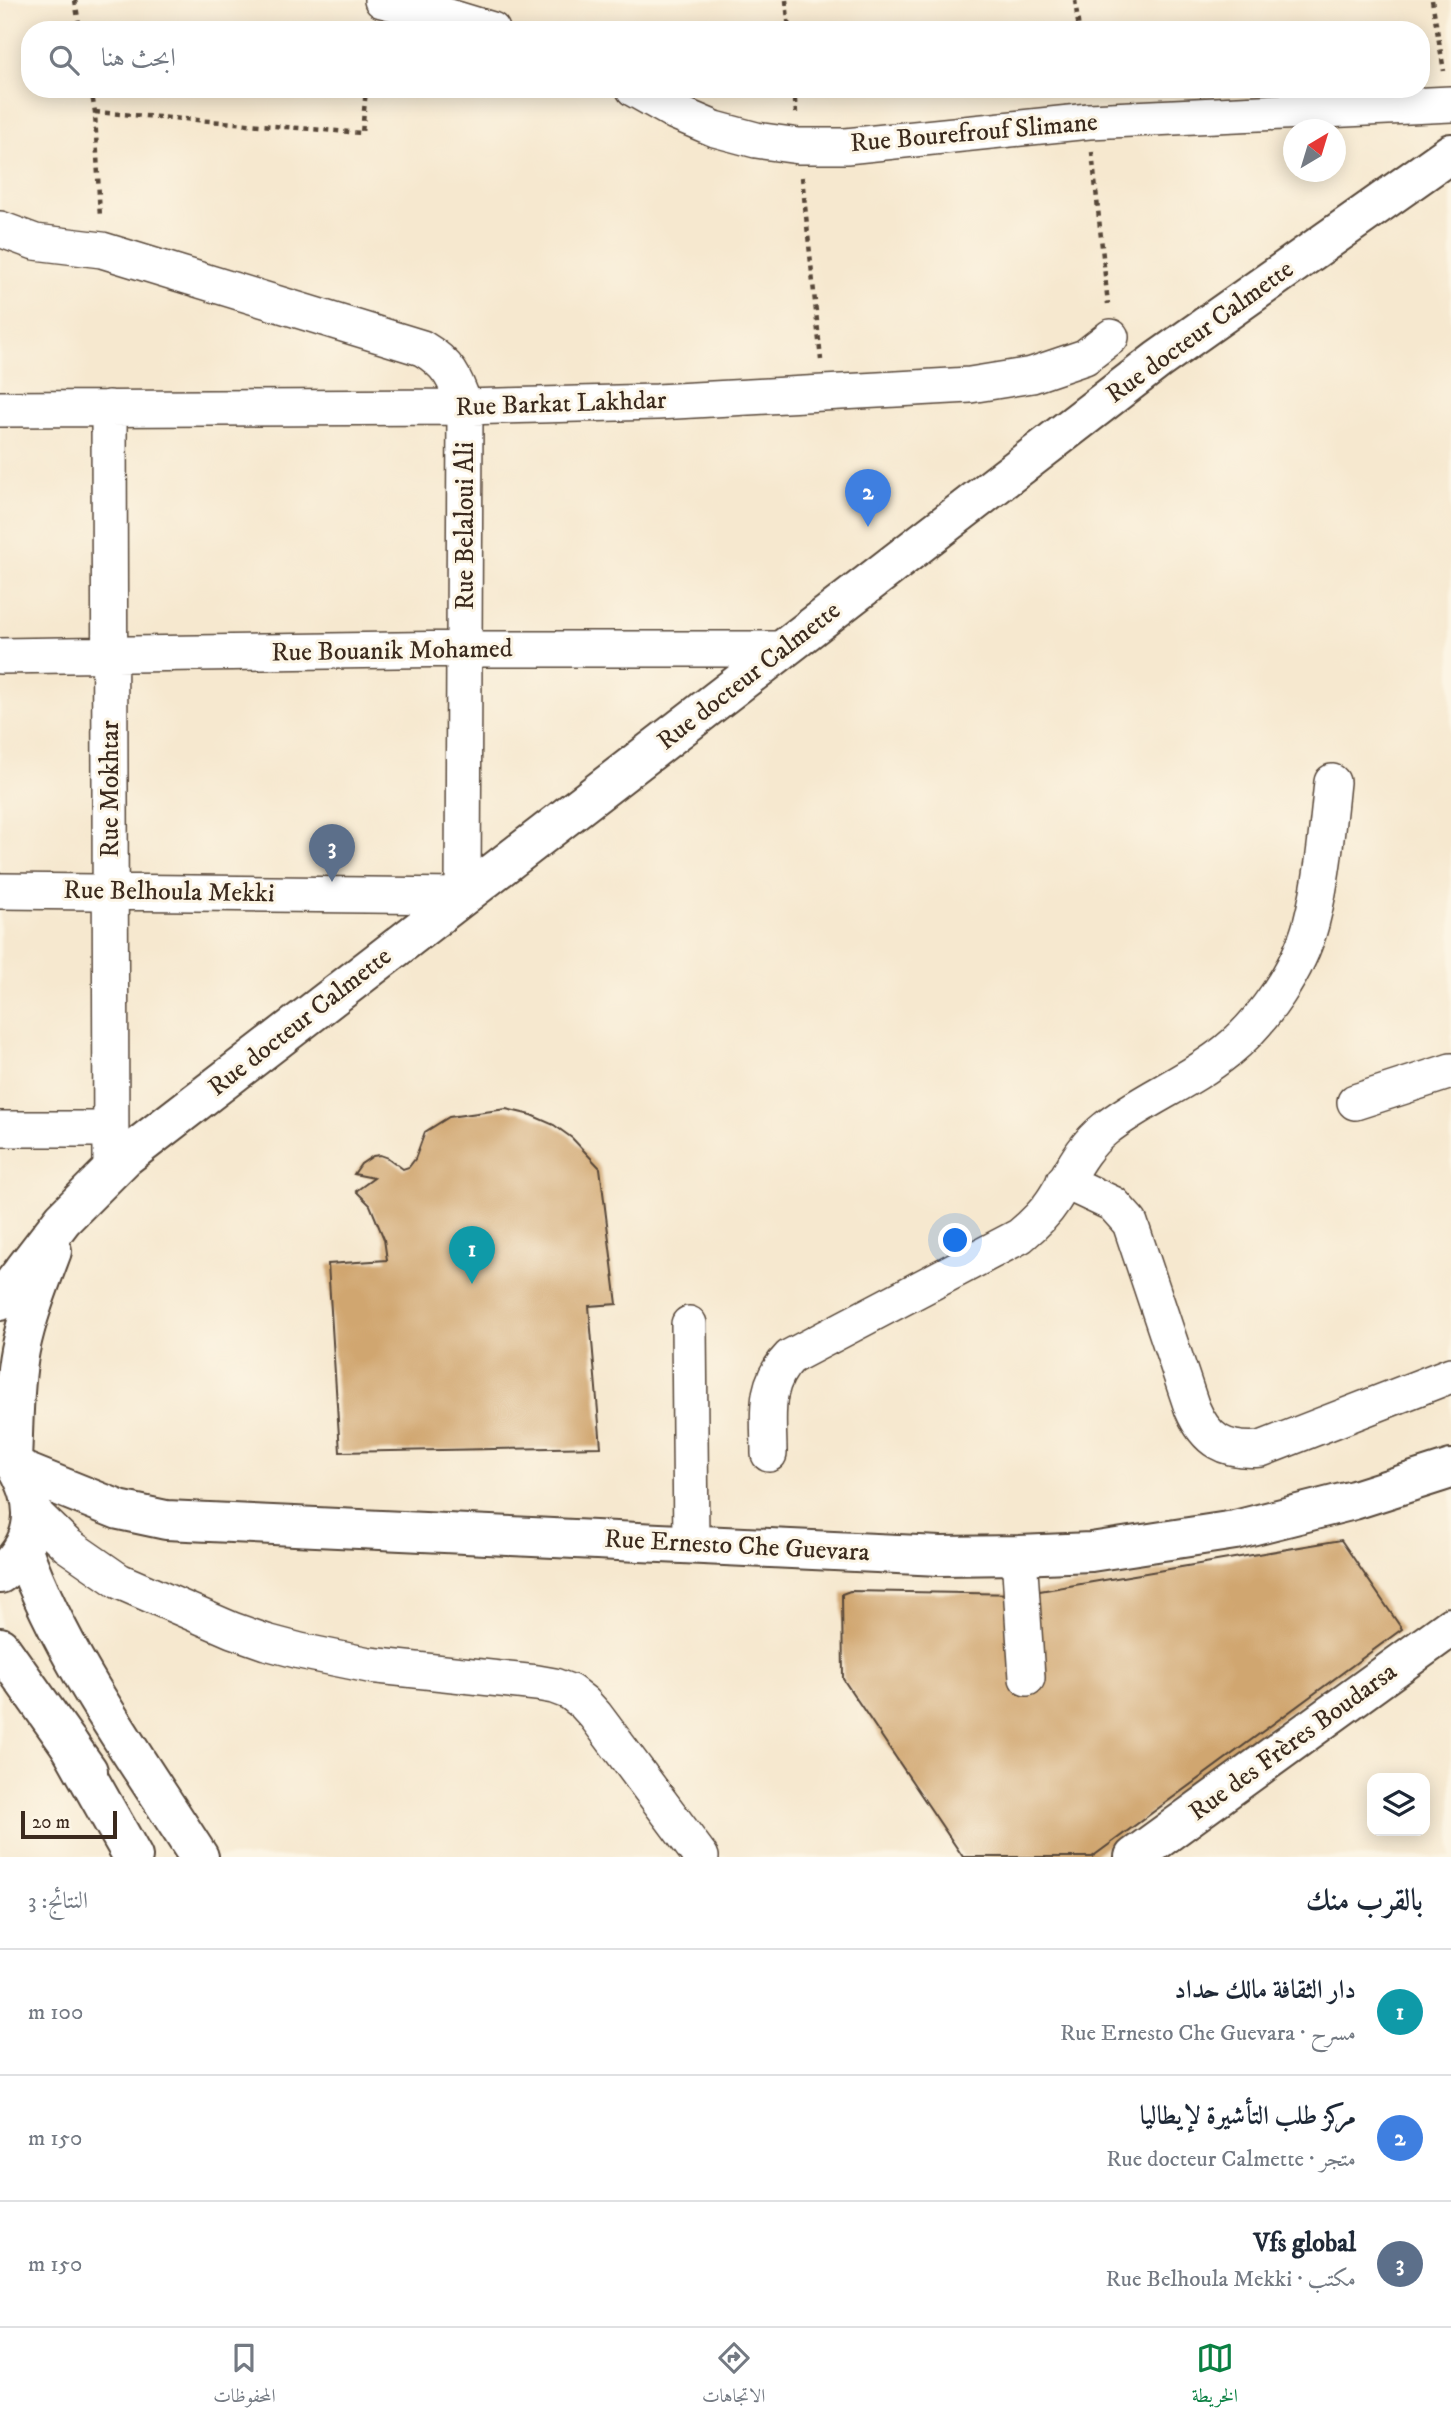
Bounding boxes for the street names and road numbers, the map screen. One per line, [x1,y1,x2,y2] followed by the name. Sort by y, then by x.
[849,106,1099,160] street label: Rue Bourefrouf Slimane
[1100,253,1300,411] street label: Rue docteur Calmette
[455,384,667,424] street label: Rue Barkat Lakhdar
[449,442,482,610] street label: Rue Belaloui Ali
[651,594,847,758] street label: Rue docteur Calmette
[271,632,513,670] street label: Rue Bouanik Mohamed
[94,720,127,858] street label: Rue Mokhtar
[63,874,275,910] street label: Rue Belhoula Mekki
[202,940,398,1104] street label: Rue docteur Calmette
[603,1523,871,1569] street label: Rue Ernesto Che Guevara
[1183,1655,1403,1829] street label: Rue des Frères Boudarsa

